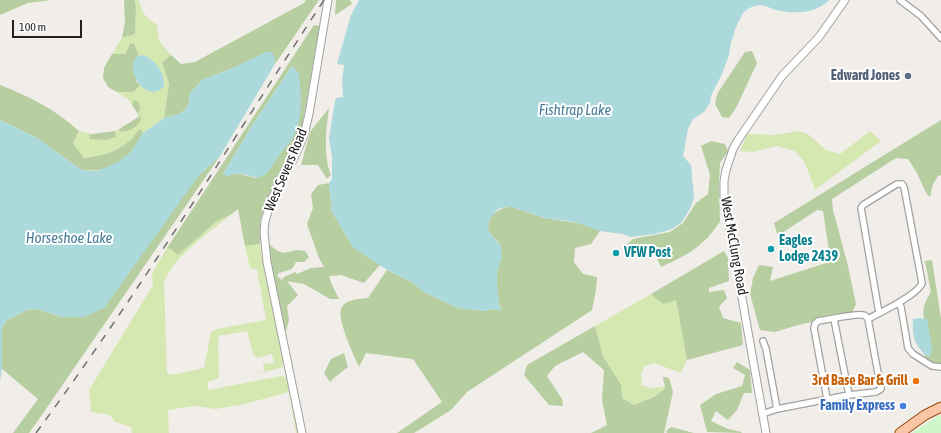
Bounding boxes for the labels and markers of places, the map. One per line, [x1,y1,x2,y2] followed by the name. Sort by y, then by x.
[831,68,900,84] place label: Edward Jones
[903,71,913,81] marker: Edward Jones
[779,233,838,266] place label: Eagles Lodge 2439
[766,244,776,254] marker: Eagles Lodge 2439
[624,245,671,261] place label: VFW Post
[611,248,621,258] marker: VFW Post
[812,373,908,389] place label: 3rd Base Bar & Grill
[911,376,921,386] marker: 3rd Base Bar & Grill
[820,398,895,414] place label: Family Express
[898,401,908,411] marker: Family Express

